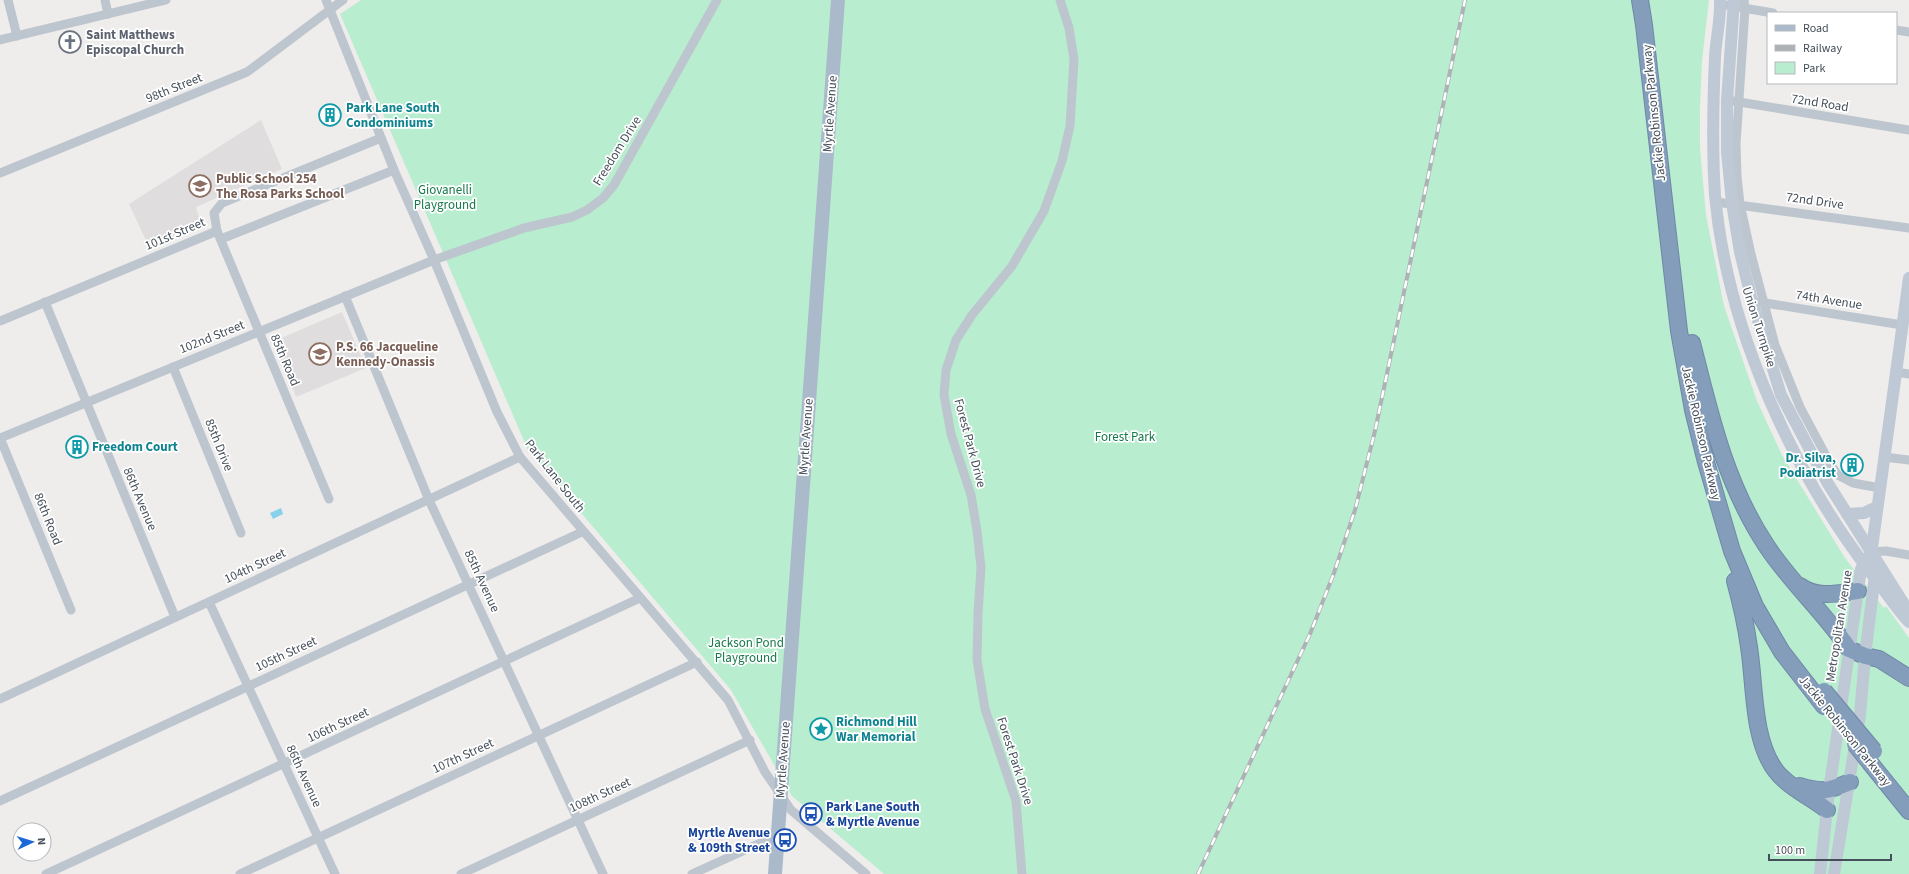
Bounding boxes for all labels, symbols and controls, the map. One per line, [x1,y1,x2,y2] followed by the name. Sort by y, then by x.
[1767,12,1897,84] legend
[1803,20,1829,37] text: Road
[86,26,184,59] place label: Saint Matthews Episcopal Church
[57,29,83,55] church icon: Saint Matthews Episcopal Church
[1803,40,1842,57] text: Railway
[1638,44,1670,182] street label: Jackie Robinson Parkway
[1803,60,1825,77] text: Park
[143,68,206,108] street label: 98th Street
[818,75,842,153] street label: Myrtle Avenue
[1790,90,1850,116] street label: 72nd Road
[346,99,440,132] place label: Park Lane South Condominiums
[317,102,343,128] building icon: Park Lane South Condominiums
[588,113,646,189] street label: Freedom Drive
[216,170,344,203] place label: Public School 254 The Rosa Parks School
[187,173,213,199] school or university icon: Public School 254 The Rosa Parks School
[414,181,476,214] park label: Giovanelli Playground
[1785,188,1845,214] street label: 72nd Drive
[142,213,209,255] street label: 101st Street
[1738,284,1780,370] street label: Union Turnpike
[1794,286,1864,314] street label: 74th Avenue
[177,316,248,358] street label: 102nd Street
[266,331,304,389] street label: 85th Road
[336,338,438,371] place label: P.S. 66 Jacqueline Kennedy-Onassis
[307,341,333,367] school or university icon: P.S. 66 Jacqueline Kennedy-Onassis
[1677,364,1725,502] street label: Jackie Robinson Parkway
[949,397,991,489] street label: Forest Park Drive
[794,398,818,476] street label: Myrtle Avenue
[200,416,238,474] street label: 85th Drive
[1095,428,1156,446] park label: Forest Park
[64,434,90,460] building icon: Freedom Court
[521,436,589,516] street label: Park Lane South
[92,438,178,456] place label: Freedom Court
[1779,449,1836,482] place label: Dr. Silva, Podiatrist
[1839,452,1865,478] building icon: Dr. Silva, Podiatrist
[119,465,161,533] street label: 86th Avenue
[29,490,67,548] street label: 86th Road
[221,544,289,588] street label: 104th Street
[460,547,504,615] street label: 85th Avenue
[1821,569,1857,683] street label: Metropolitan Avenue
[252,632,320,676] street label: 105th Street
[708,634,784,667] park label: Jackson Pond Playground
[1795,672,1895,790] street label: Jackie Robinson Parkway
[304,703,372,747] street label: 106th Street
[836,713,917,746] place label: Richmond Hill War Memorial
[992,715,1038,807] street label: Forest Park Drive
[808,716,834,742] place icon: Richmond Hill War Memorial
[771,721,795,799] street label: Myrtle Avenue
[429,734,497,778] street label: 107th Street
[282,742,326,810] street label: 86th Avenue
[566,773,634,817] street label: 108th Street
[826,798,920,831] place label: Park Lane South & Myrtle Avenue
[798,801,824,827] bus stop icon: Park Lane South & Myrtle Avenue
[12,822,52,862] north arrow
[688,824,770,857] place label: Myrtle Avenue & 109th Street
[772,827,798,853] bus stop icon: Myrtle Avenue & 109th Street
[1769,836,1891,862] scale bar
[34,837,49,846] text: N
[1775,842,1805,859] text: 100 m

